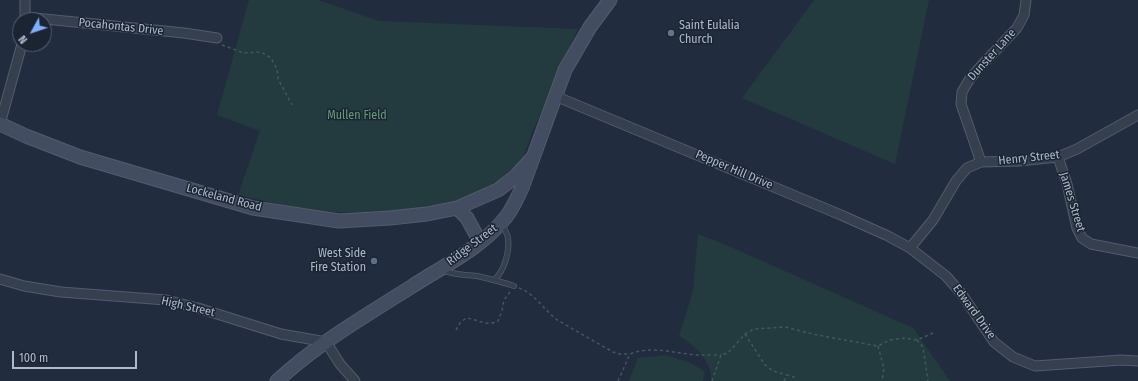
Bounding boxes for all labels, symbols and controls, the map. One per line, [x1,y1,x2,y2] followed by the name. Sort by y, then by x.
[12,12,52,52] north arrow
[78,15,164,39] street label: Pocahontas Drive
[679,19,740,47] place label: Saint Eulalia Church
[965,26,1019,84] street label: Dunster Lane
[666,28,676,38] marker: Saint Eulalia Church
[16,33,30,46] text: N
[327,109,387,123] park label: Mullen Field
[693,147,775,193] street label: Pepper Hill Drive
[998,148,1060,168] street label: Henry Street
[1056,170,1088,234] street label: James Street
[185,181,263,215] street label: Lockeland Road
[444,221,500,269] street label: Ridge Street
[310,247,366,275] place label: West Side Fire Station
[369,256,379,266] marker: West Side Fire Station
[949,282,999,342] street label: Edward Drive
[160,294,216,320] street label: High Street
[14,343,139,369] scale bar
[19,351,48,365] text: 100 m

